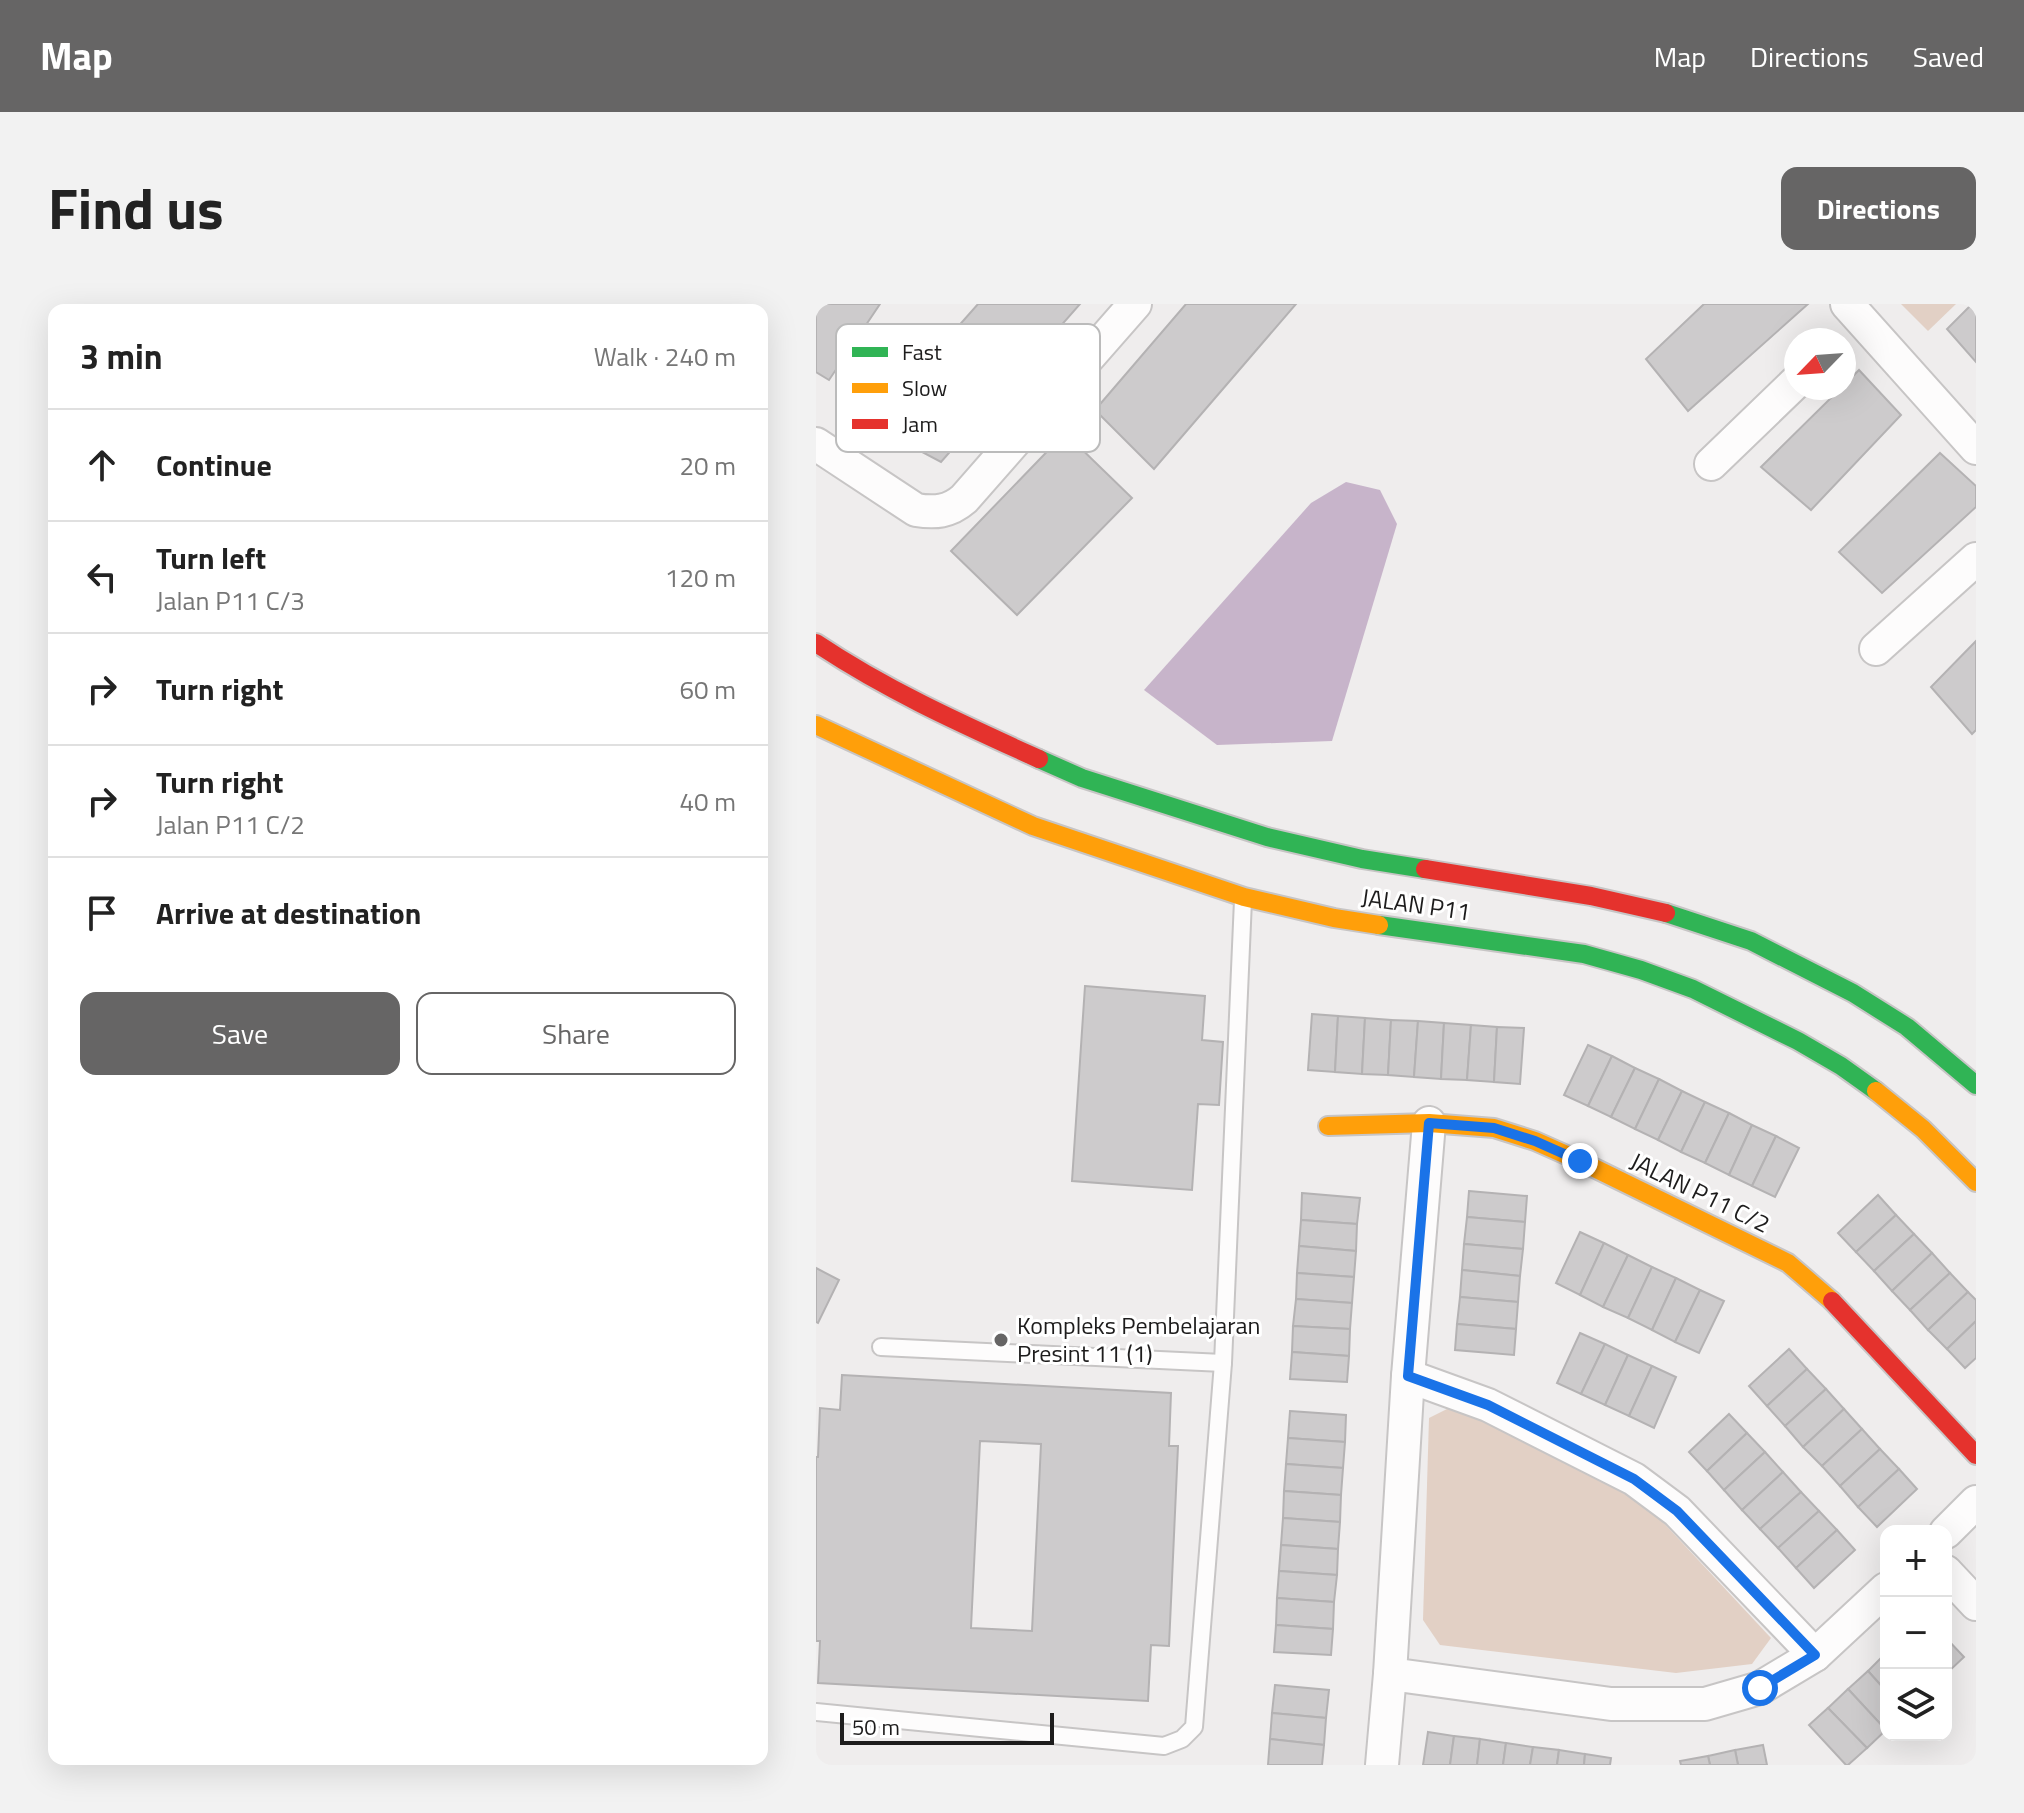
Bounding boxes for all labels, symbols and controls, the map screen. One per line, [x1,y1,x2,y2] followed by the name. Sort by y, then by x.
[40,27,113,85] text: Map
[1654,35,1706,78] text: Map
[1750,35,1869,78] text: Directions
[1913,35,1984,78] text: Saved
[48,166,224,251] text: Find us
[1781,167,1976,250] button: Directions
[836,324,1100,452] legend
[1784,328,1856,400] north arrow
[80,330,163,382] text: 3 min
[902,335,942,369] text: Fast
[594,337,736,376] text: Walk · 240 m
[902,371,948,405] text: Slow
[902,407,938,441] text: Jam
[156,442,272,488] text: Continue
[80,443,124,487] icon: ahead
[679,446,736,485] text: 20 m
[156,535,266,581] text: Turn left
[80,555,124,599] icon: left
[665,558,736,597] text: 120 m
[156,581,305,620] text: Jalan P11 C/3
[156,666,284,712] text: Turn right
[80,667,124,711] icon: right
[679,670,736,709] text: 60 m
[156,759,284,805] text: Turn right
[80,779,124,823] icon: right
[679,782,736,821] text: 40 m
[156,805,305,844] text: Jalan P11 C/2
[1359,879,1473,929] street label: JALAN P11
[156,890,421,936] text: Arrive at destination
[80,891,124,935] icon: arrive
[80,992,400,1075] button: Save
[416,992,736,1075] button: Share
[1562,1143,1598,1179] route end
[1625,1143,1776,1241] street label: JALAN P11 C/2
[1017,1307,1260,1371] place label: Kompleks Pembelajaran Presint 11 (1)
[992,1331,1010,1349] marker: Kompleks Pembelajaran Presint 11 (1)
[1880,1525,1952,1741] map controls
[1880,1525,1952,1597] button: +
[1880,1597,1952,1669] button: −
[1880,1669,1952,1741] button: layers
[1742,1670,1778,1706] route start
[840,1709,1054,1745] scale bar
[852,1710,900,1744] text: 50 m

